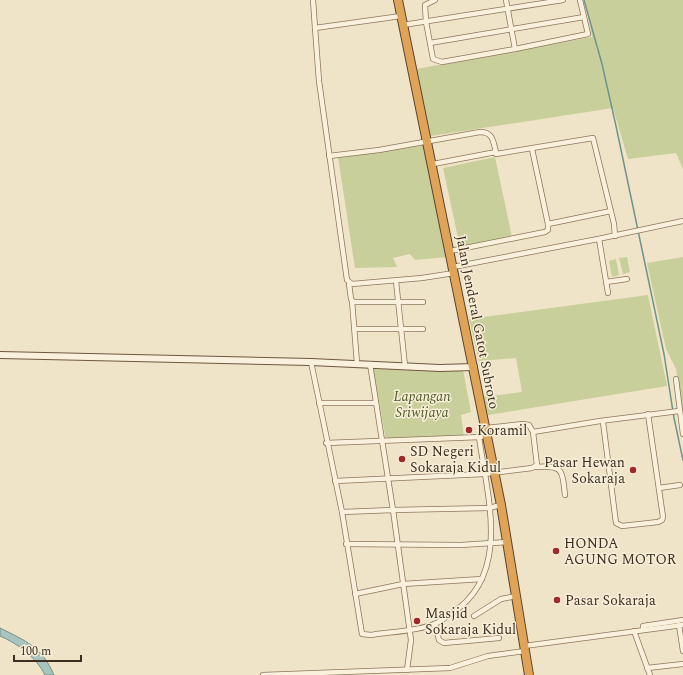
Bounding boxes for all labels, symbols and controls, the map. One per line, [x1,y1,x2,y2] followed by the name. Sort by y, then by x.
[450,233,505,411] street label: Jalan Jenderal Gatot Subroto
[393,386,451,423] park label: Lapangan Sriwijaya
[477,420,527,441] place label: Koramil
[464,425,474,435] marker: Koramil
[410,441,501,478] place label: SD Negeri Sokaraja Kidul
[544,452,625,489] place label: Pasar Hewan Sokaraja
[397,454,407,464] marker: SD Negeri Sokaraja Kidul
[628,465,638,475] marker: Pasar Hewan Sokaraja
[564,533,677,570] place label: HONDA AGUNG MOTOR
[551,546,561,556] marker: HONDA AGUNG MOTOR
[565,590,656,611] place label: Pasar Sokaraja
[552,595,562,605] marker: Pasar Sokaraja
[425,603,516,640] place label: Masjid Sokaraja Kidul
[412,616,422,626] marker: Masjid Sokaraja Kidul
[14,637,81,663] scale bar
[20,642,51,661] text: 100 m

